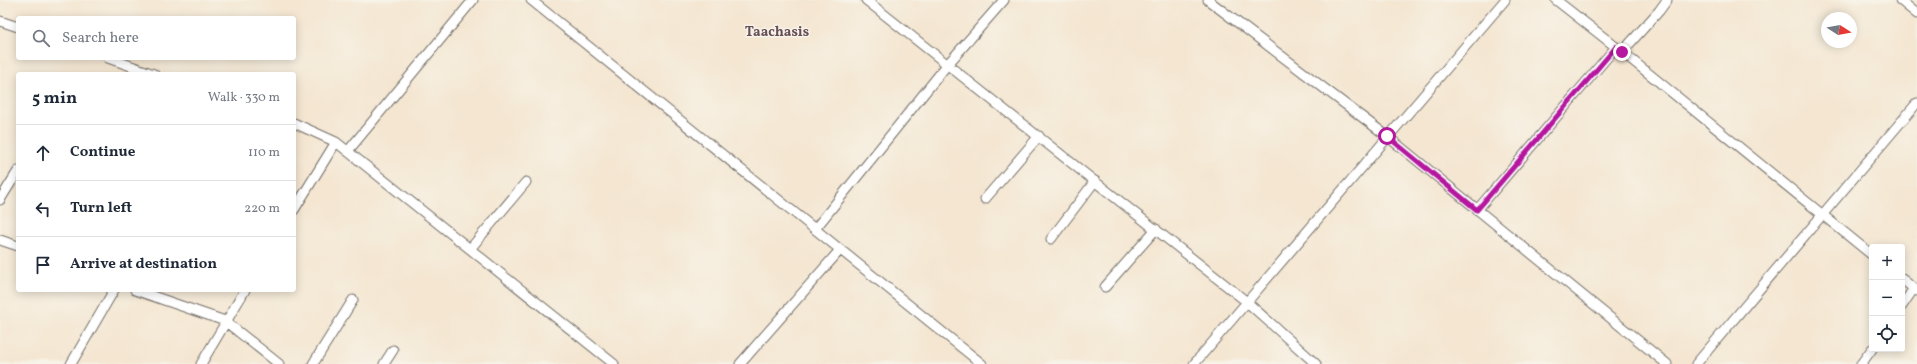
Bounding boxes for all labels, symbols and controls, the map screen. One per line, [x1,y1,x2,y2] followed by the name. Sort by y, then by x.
[1821,12,1857,48] north arrow
[16,16,296,60] search box
[745,23,809,42] district label: Taachasis
[30,27,52,49] icon: search
[62,28,139,49] text: Search here
[1613,43,1631,61] route end
[32,87,77,110] text: 5 min
[208,89,280,107] text: Walk · 330 m
[1378,127,1396,145] route start
[32,142,54,164] icon: ahead
[70,142,135,163] text: Continue
[248,144,280,162] text: 110 m
[32,198,54,220] icon: left
[70,198,132,219] text: Turn left
[244,200,280,218] text: 220 m
[1869,244,1905,352] map controls
[1869,244,1905,280] button: +
[32,254,54,276] icon: arrive
[70,254,217,275] text: Arrive at destination
[1869,280,1905,316] button: −
[1869,316,1905,352] button: locate

